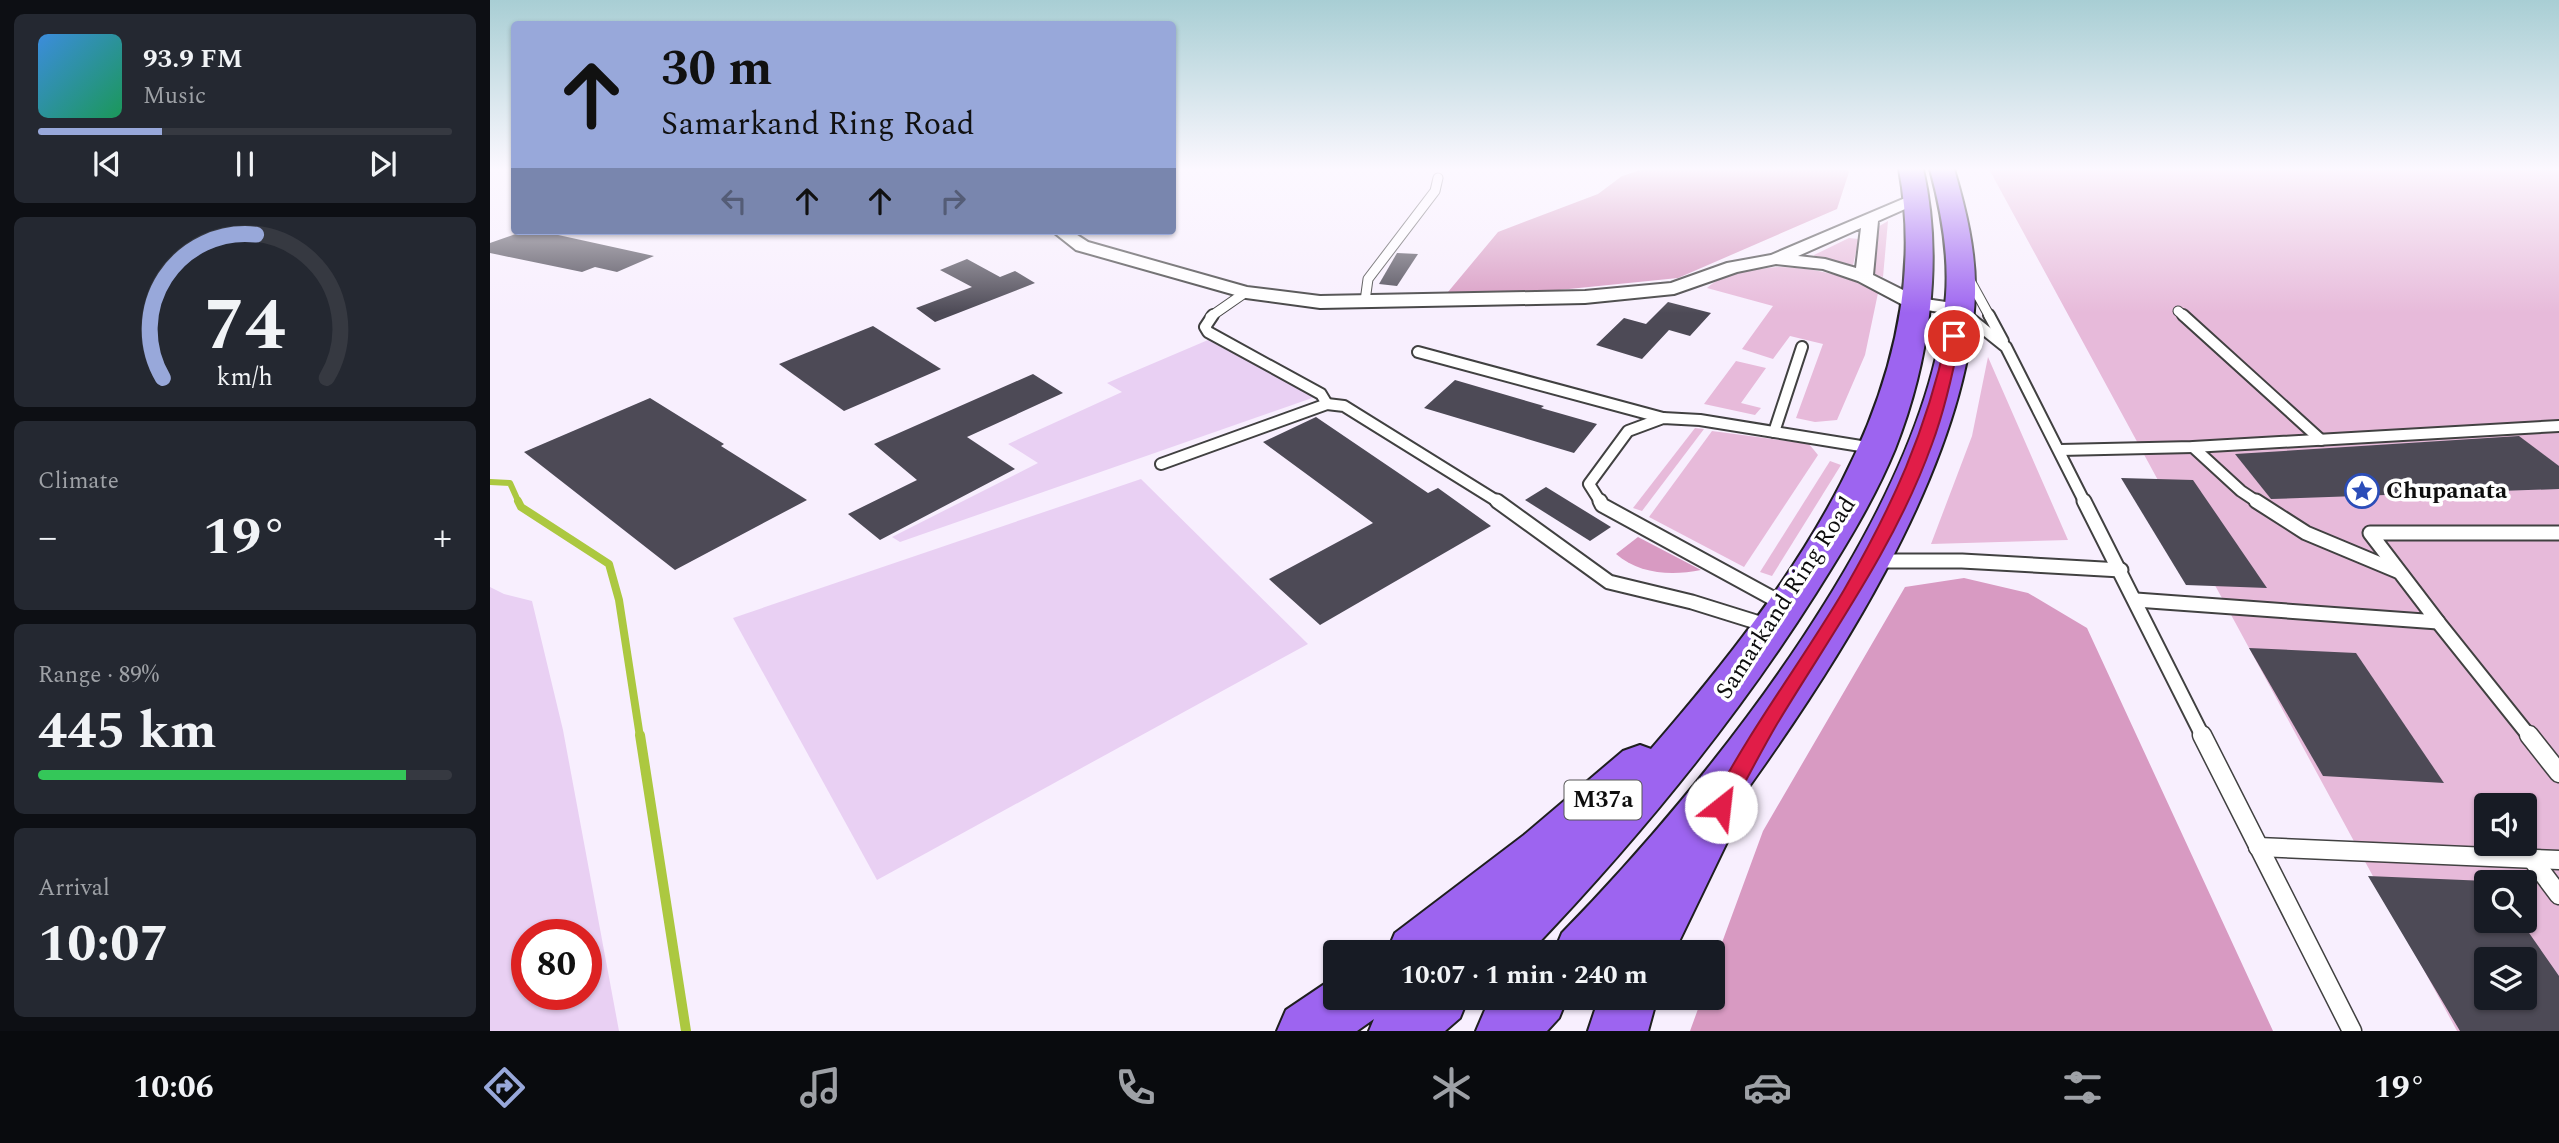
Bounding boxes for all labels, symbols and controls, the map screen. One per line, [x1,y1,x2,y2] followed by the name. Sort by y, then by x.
[661,32,772,107] text: 30 m
[143,39,243,79] text: 93.9 FM
[546,49,637,140] icon: ahead
[143,79,206,114] text: Music
[661,100,975,149] text: Samarkand Ring Road
[88,145,126,183] icon: previous
[226,145,264,183] icon: pause
[364,145,402,183] icon: next
[715,182,753,220] icon: left
[788,182,826,220] icon: ahead
[861,182,899,220] icon: ahead
[934,182,972,220] icon: right
[204,272,286,383] text: 74
[1924,306,1984,366] pin
[1935,317,1973,355] icon: arrive
[217,359,273,397] text: km/h
[38,464,119,499] text: Climate
[2343,472,2381,510] place icon: Chupanata
[2386,473,2508,509] place label: Chupanata
[1707,490,1865,706] street label: Samarkand Ring Road
[203,498,287,577] text: 19°
[38,509,57,567] text: −
[433,509,452,567] text: +
[38,658,159,693] text: Range · 89%
[38,692,217,771] text: 445 km
[1684,770,1758,844] position arrow
[1564,780,1642,820] road number: M37a
[2474,793,2537,1010] map controls
[2474,793,2537,856] button: sound
[2474,870,2537,933] button: search
[38,871,110,906] text: Arrival
[38,905,169,984] text: 10:07
[511,919,602,1010] speed limit sign: 80
[2474,947,2537,1010] button: layers
[1400,955,1648,995] text: 10:07 · 1 min · 240 m
[133,1063,214,1112] text: 10:06
[480,1063,529,1112] icon: directions
[796,1063,845,1112] icon: music
[1111,1063,1160,1112] icon: phone
[1427,1063,1476,1112] icon: climate
[1743,1063,1792,1112] icon: car
[2058,1063,2107,1112] icon: filters
[2374,1063,2426,1112] text: 19°

